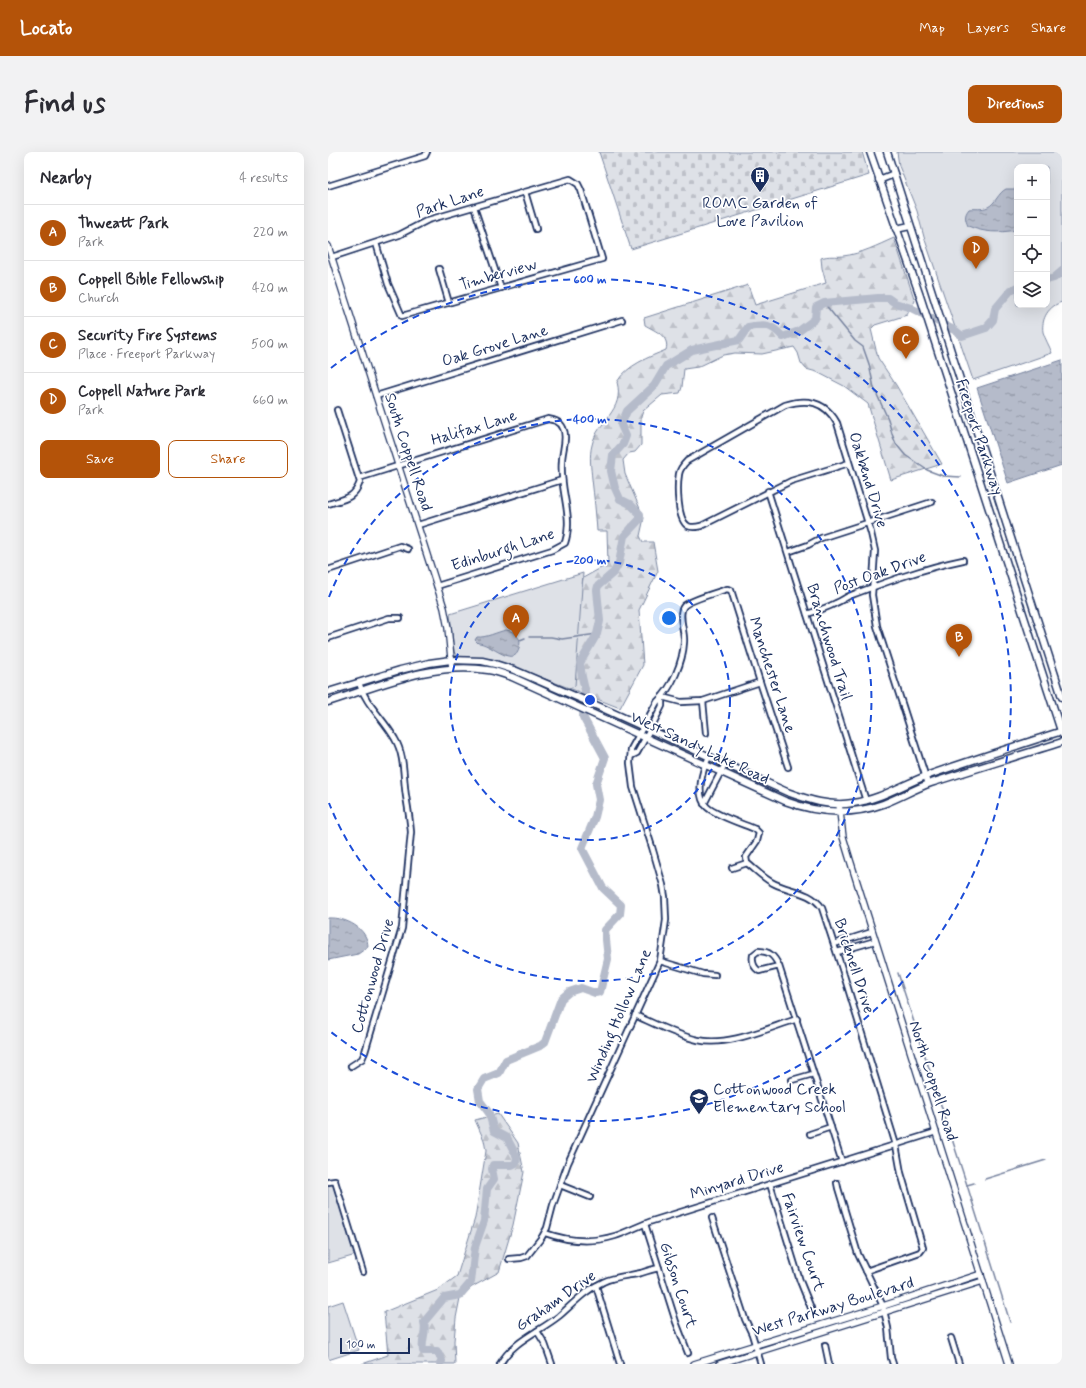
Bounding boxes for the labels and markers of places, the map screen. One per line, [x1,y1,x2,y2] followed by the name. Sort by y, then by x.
[749,165,771,193] building icon: ROMC Garden of Love Pavilion
[702,193,818,232] place label: ROMC Garden of Love Pavilion
[963,236,989,269] pin: D
[893,326,919,359] pin: C
[503,605,529,638] pin: A
[946,624,972,657] pin: B
[583,693,597,707] centre of rings
[713,1079,846,1118] place label: Cottonwood Creek Elementary School
[688,1087,710,1115] school or university icon: Cottonwood Creek Elementary School

